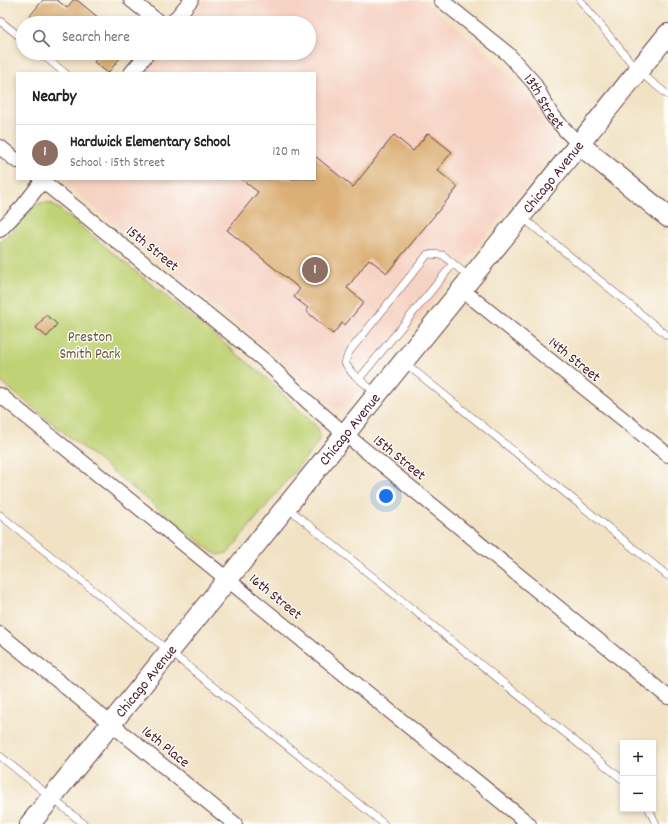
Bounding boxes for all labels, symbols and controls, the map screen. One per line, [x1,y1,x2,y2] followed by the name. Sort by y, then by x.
[16,16,316,60] search box
[30,27,52,49] icon: search
[62,27,130,49] text: Search here
[518,69,569,136] street label: 13th Street
[32,86,76,110] text: Nearby
[70,132,230,154] text: Hardwick Elementary School
[518,137,591,219] street label: Chicago Avenue
[44,143,46,162] text: 1
[272,143,300,162] text: 120 m
[70,154,165,173] text: School · 15th Street
[121,221,183,278] street label: 15th Street
[302,255,328,285] pin: 1
[59,327,121,366] park label: Preston Smith Park
[543,333,605,389] street label: 14th Street
[315,389,387,471] street label: Chicago Avenue
[368,430,430,487] street label: 15th Street
[376,486,396,506] your location
[243,569,306,626] street label: 16th Street
[111,641,184,723] street label: Chicago Avenue
[136,721,194,774] street label: 16th Place
[620,740,656,812] map controls
[620,740,656,776] button: +
[620,776,656,812] button: −

